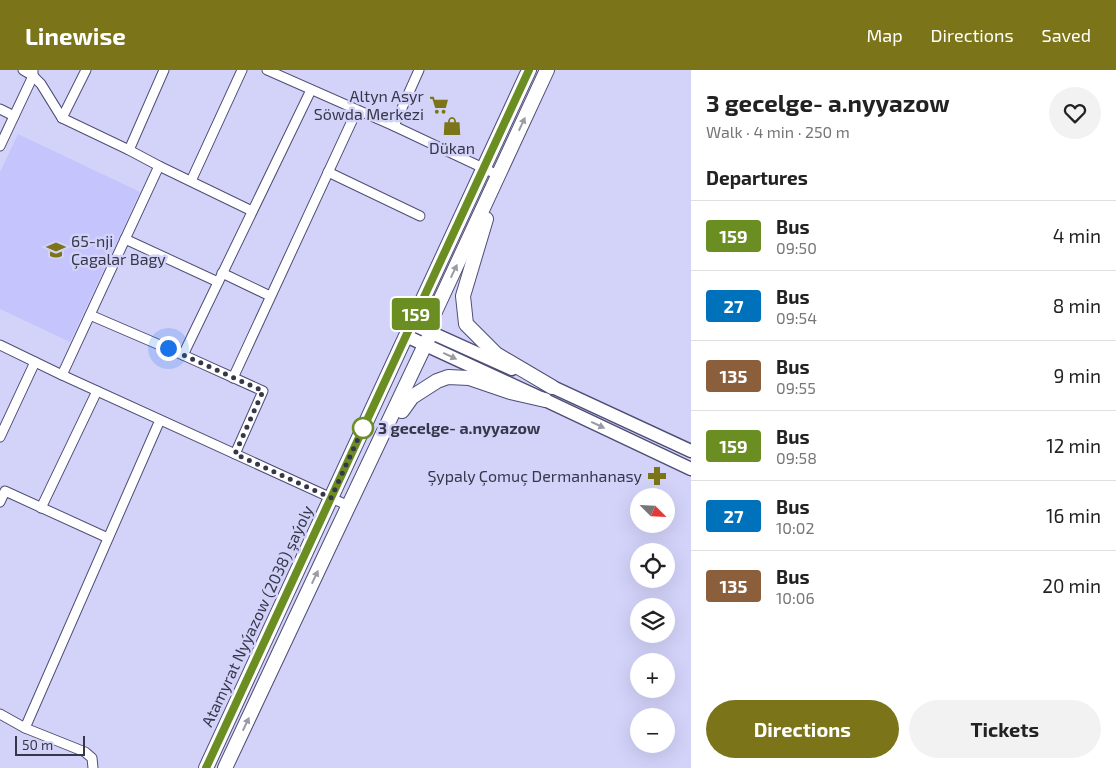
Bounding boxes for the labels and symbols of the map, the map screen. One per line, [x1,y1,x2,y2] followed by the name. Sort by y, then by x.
[314,86,425,123] place label: Altyn Asyr Söwda Merkezi
[428,94,450,116] supermarket icon: Altyn Asyr Söwda Merkezi
[441,115,463,137] shop icon: Dükan
[518,117,526,131] one-way arrow
[429,138,475,157] place label: Dükan
[71,231,166,269] place label: 65-nji Çagalar Bagy
[45,239,67,261] school or university icon: 65-nji Çagalar Bagy
[450,264,458,278] one-way arrow
[387,298,445,330] line badge: 159
[156,336,181,361] your location
[443,353,457,361] one-way arrow
[352,417,374,439] marker: 3 gecelge- a.nyyazow
[378,418,541,438] place label: 3 gecelge- a.nyyazow
[591,421,605,429] one-way arrow
[646,465,668,487] pharmacy icon: Şypaly Çomuç Dermanhanasy
[427,466,643,486] place label: Şypaly Çomuç Dermanhanasy
[630,488,675,532] north arrow
[197,502,317,730] street label: Atamyrat Nyýazow (2038) şaýoly
[312,570,320,584] one-way arrow
[242,717,250,731] one-way arrow
[15,733,85,756] scale bar

